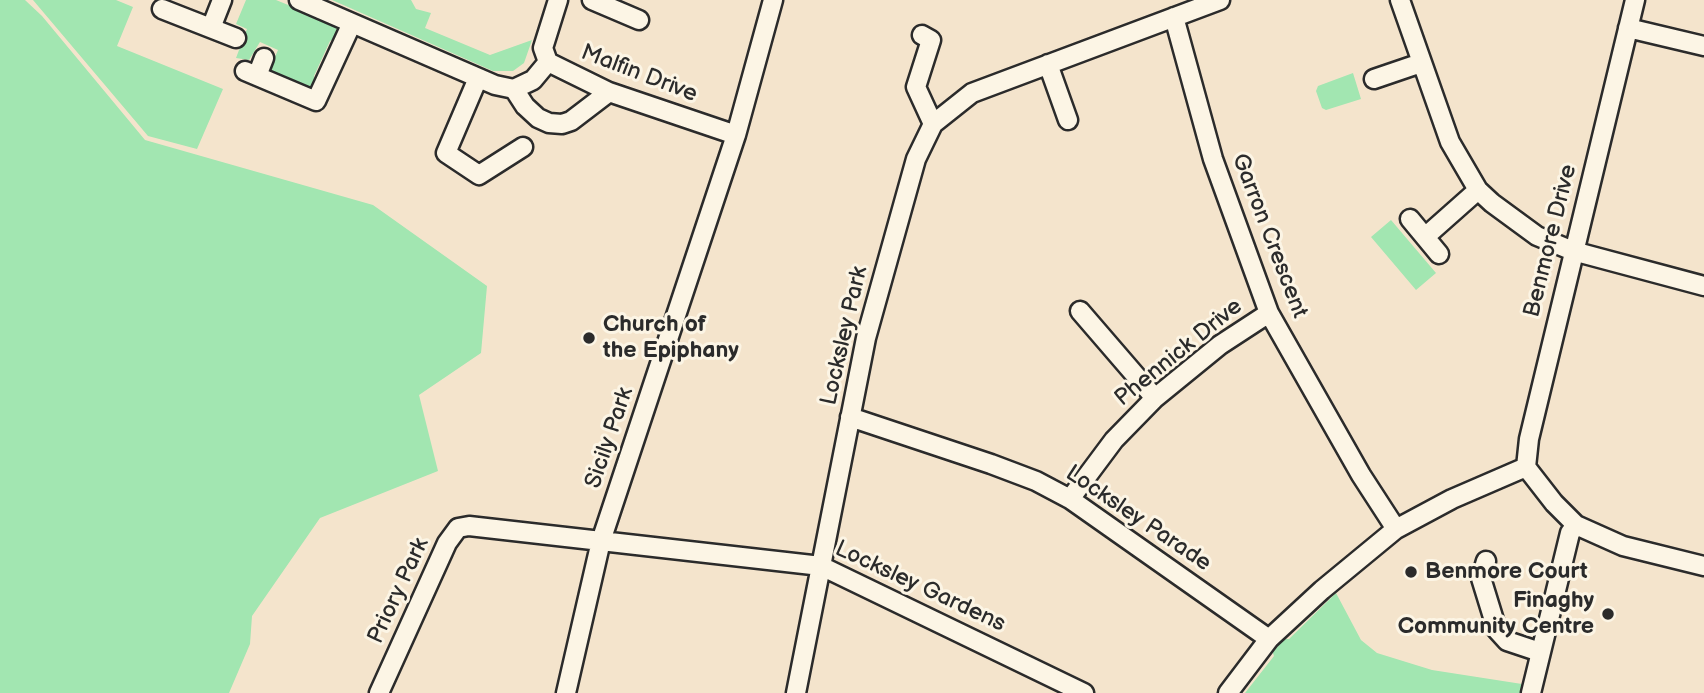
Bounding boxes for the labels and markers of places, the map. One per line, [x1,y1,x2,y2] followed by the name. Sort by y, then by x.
[603,311,739,365] place label: Church of the Epiphany
[581,330,597,346] marker: Church of the Epiphany
[1425,558,1588,586] place label: Benmore Court
[1403,564,1419,580] marker: Benmore Court
[1398,587,1594,641] place label: Finaghy Community Centre
[1600,606,1616,622] marker: Finaghy Community Centre

